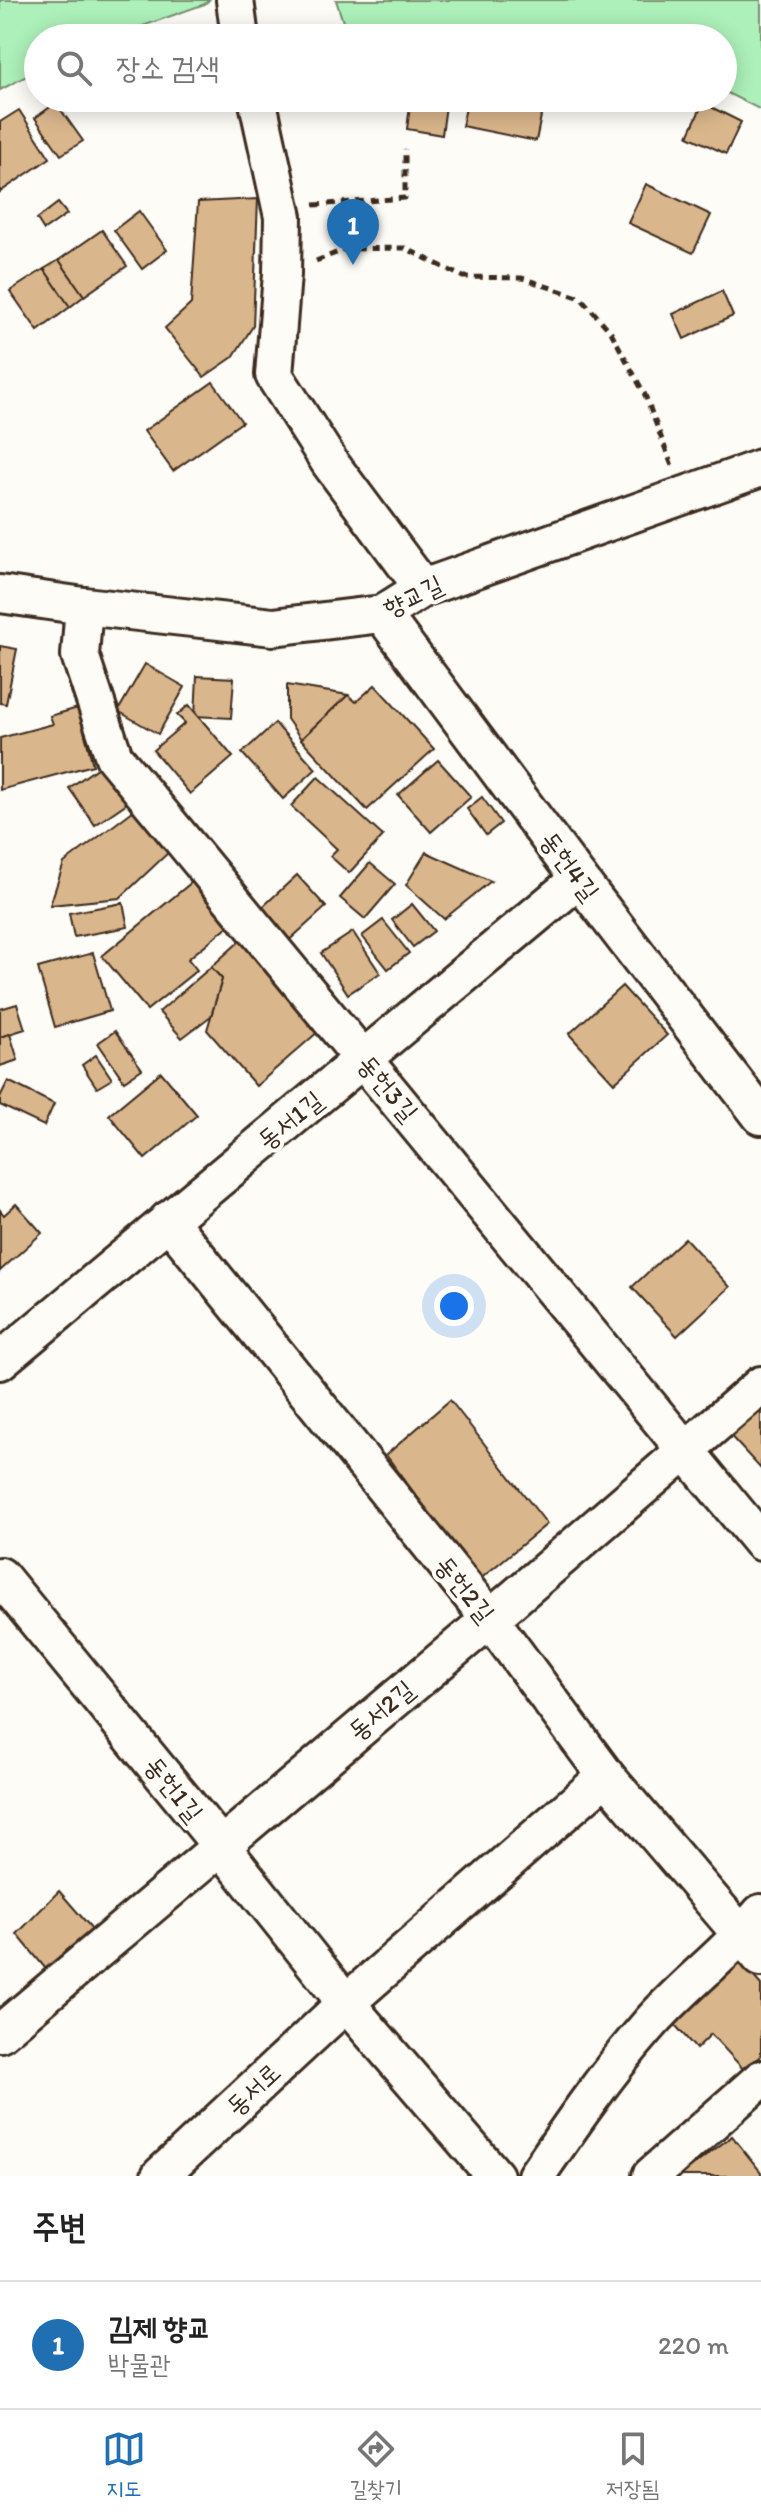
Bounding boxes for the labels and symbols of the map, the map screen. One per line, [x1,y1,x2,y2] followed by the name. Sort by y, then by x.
[327,199,379,265] pin: 1
[378,568,448,624] street label: 향교길
[534,825,606,907] street label: 동헌4길
[351,1048,425,1128] street label: 동헌3길
[251,1084,329,1156] street label: 동서1길
[434,1286,474,1326] your location
[429,1549,502,1629] street label: 동헌2길
[341,1673,421,1747] street label: 동서2길
[138,1750,210,1828] street label: 동헌1길
[219,2056,287,2122] street label: 동서로

